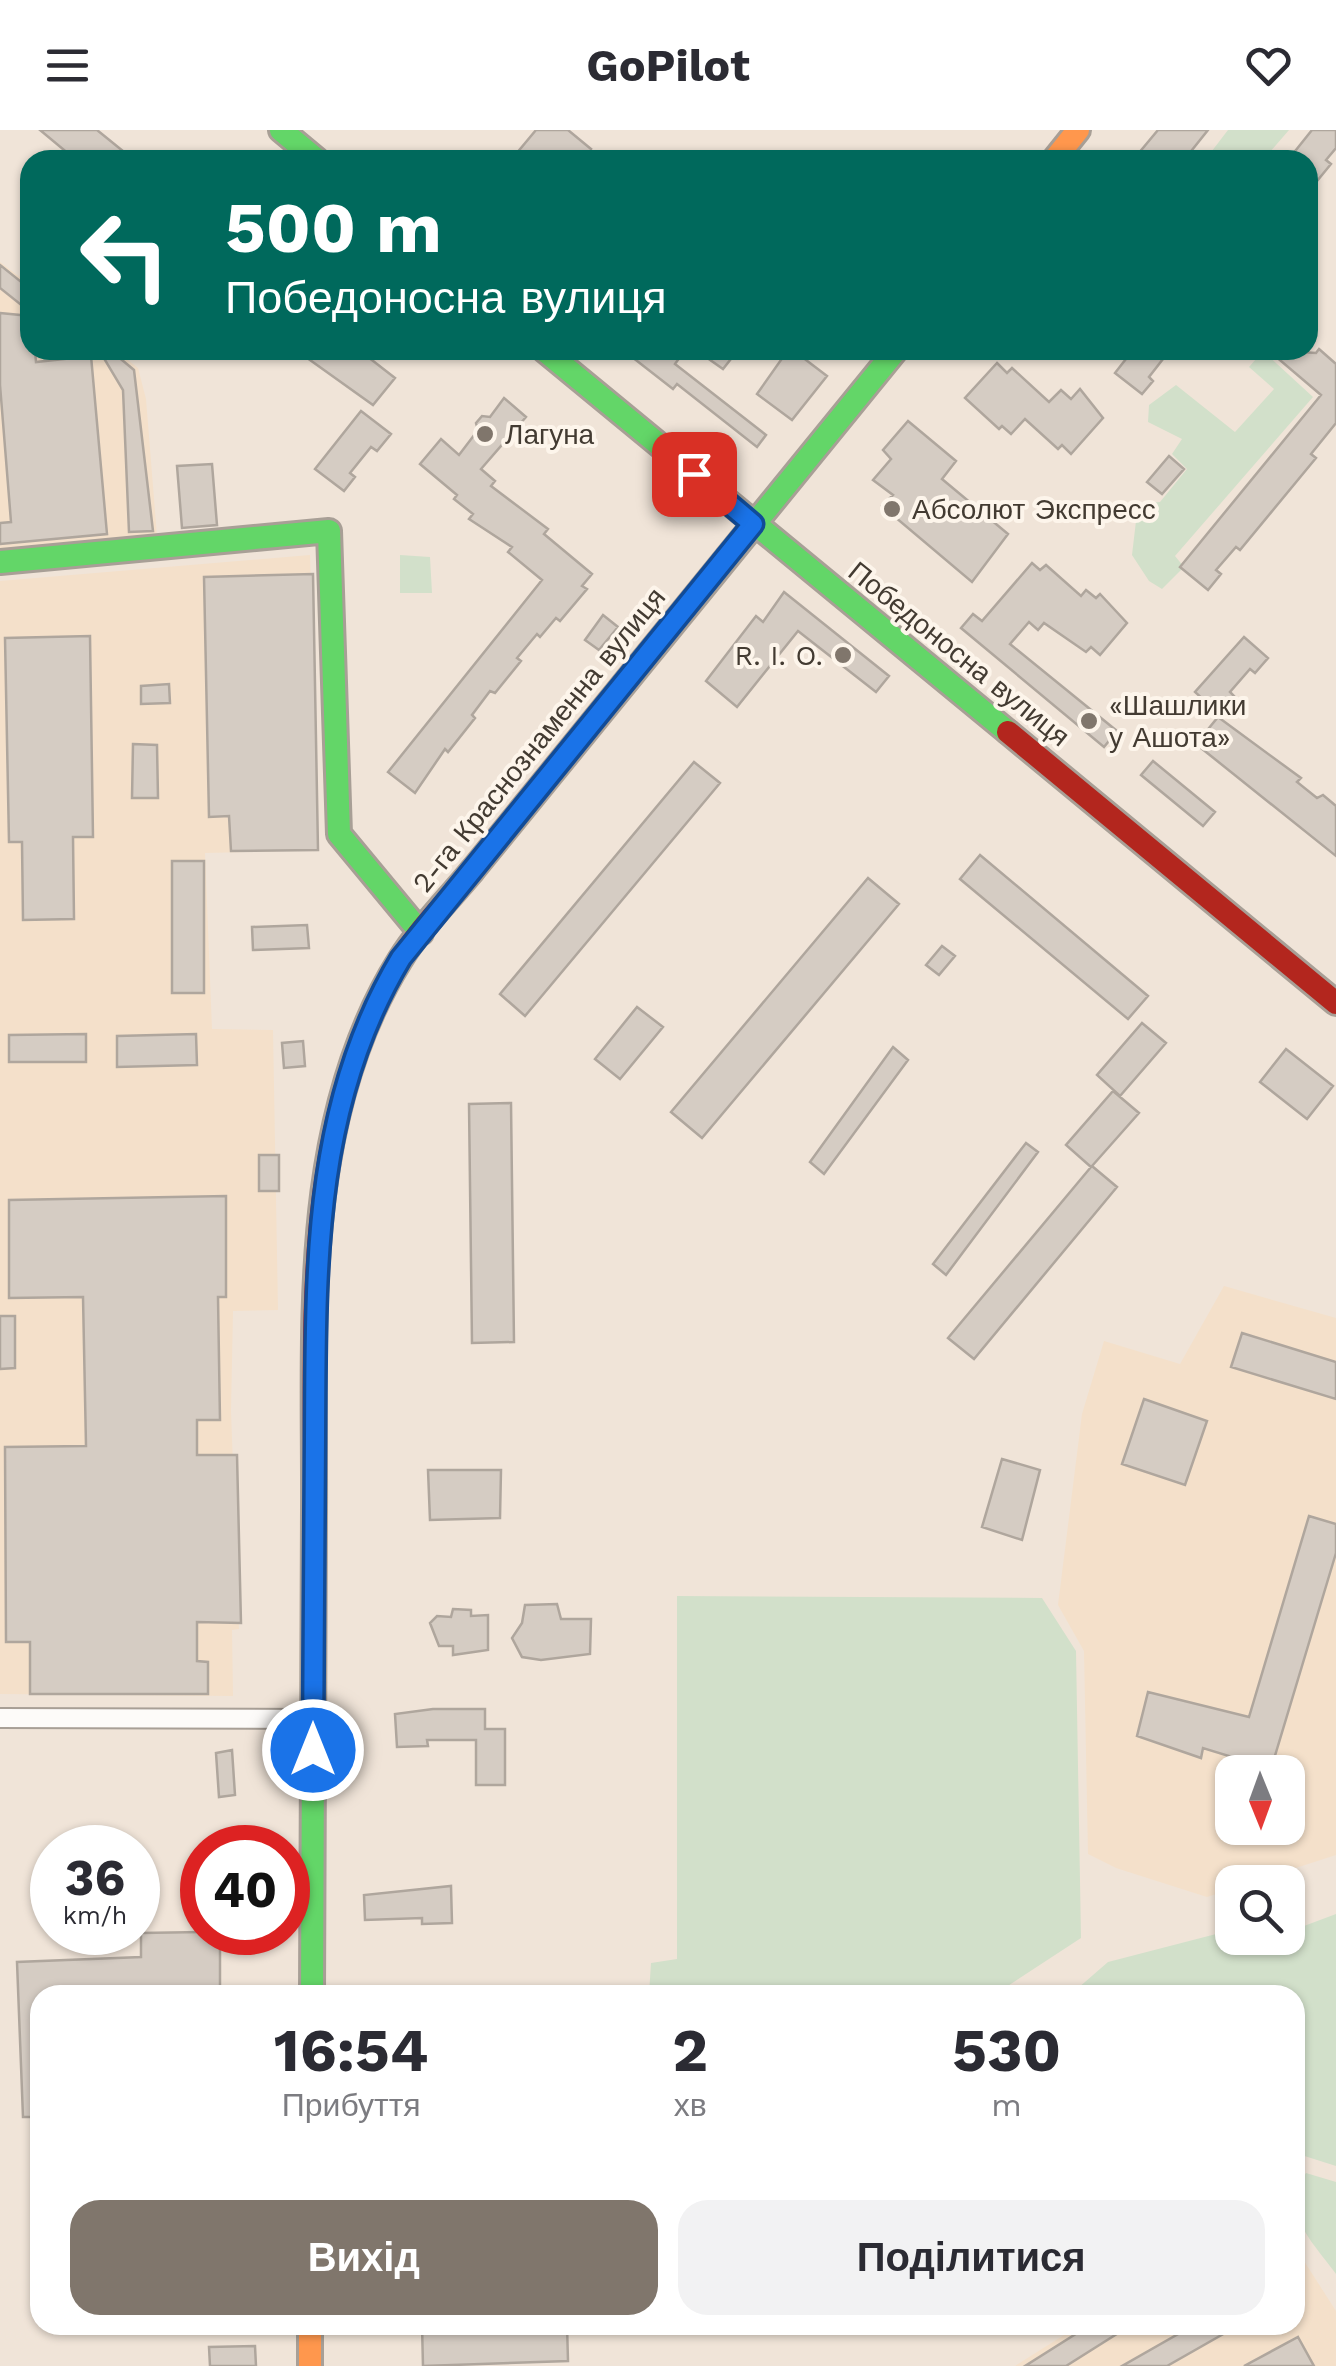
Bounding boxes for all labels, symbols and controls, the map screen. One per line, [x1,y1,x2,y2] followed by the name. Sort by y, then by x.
[40,38,95,93] icon: menu
[1241,38,1296,93] icon: heart
[586,39,750,92] text: GoPilot
[225,187,442,269] text: 500 m
[60,190,190,320] icon: left
[225,271,667,324] text: Победоносна вулиця
[505,418,595,451] place label: Лагуна
[474,423,496,445] marker: Лагуна
[652,432,737,517] pin
[667,447,722,502] icon: arrive
[912,493,1156,526] place label: Абсолют Экспресс
[881,498,903,520] marker: Абсолют Экспресс
[842,555,1076,753] street label: Победоносна вулиця
[406,581,672,899] street label: 2-га Краснознаменна вулиця
[735,639,823,672] place label: R. I. O.
[832,644,854,666] marker: R. I. O.
[1109,689,1246,754] place label: «Шашлики у Ашота»
[1078,710,1100,732] marker: «Шашлики у Ашота»
[261,1698,365,1802] position arrow
[1215,1755,1305,1845] north arrow
[1215,1755,1305,1955] map controls
[180,1825,310,1955] speed limit sign: 40
[65,1848,125,1907] text: 36
[1215,1865,1305,1955] button: search
[63,1901,127,1930] text: km/h
[274,2015,429,2086] text: 16:54
[672,2015,708,2086] text: 2
[952,2015,1061,2086] text: 530
[282,2086,421,2124] text: Прибуття
[674,2086,707,2124] text: хв
[991,2086,1022,2124] text: m
[70,2200,658,2315] button: Вихід
[678,2200,1265,2315] button: Поділитися

